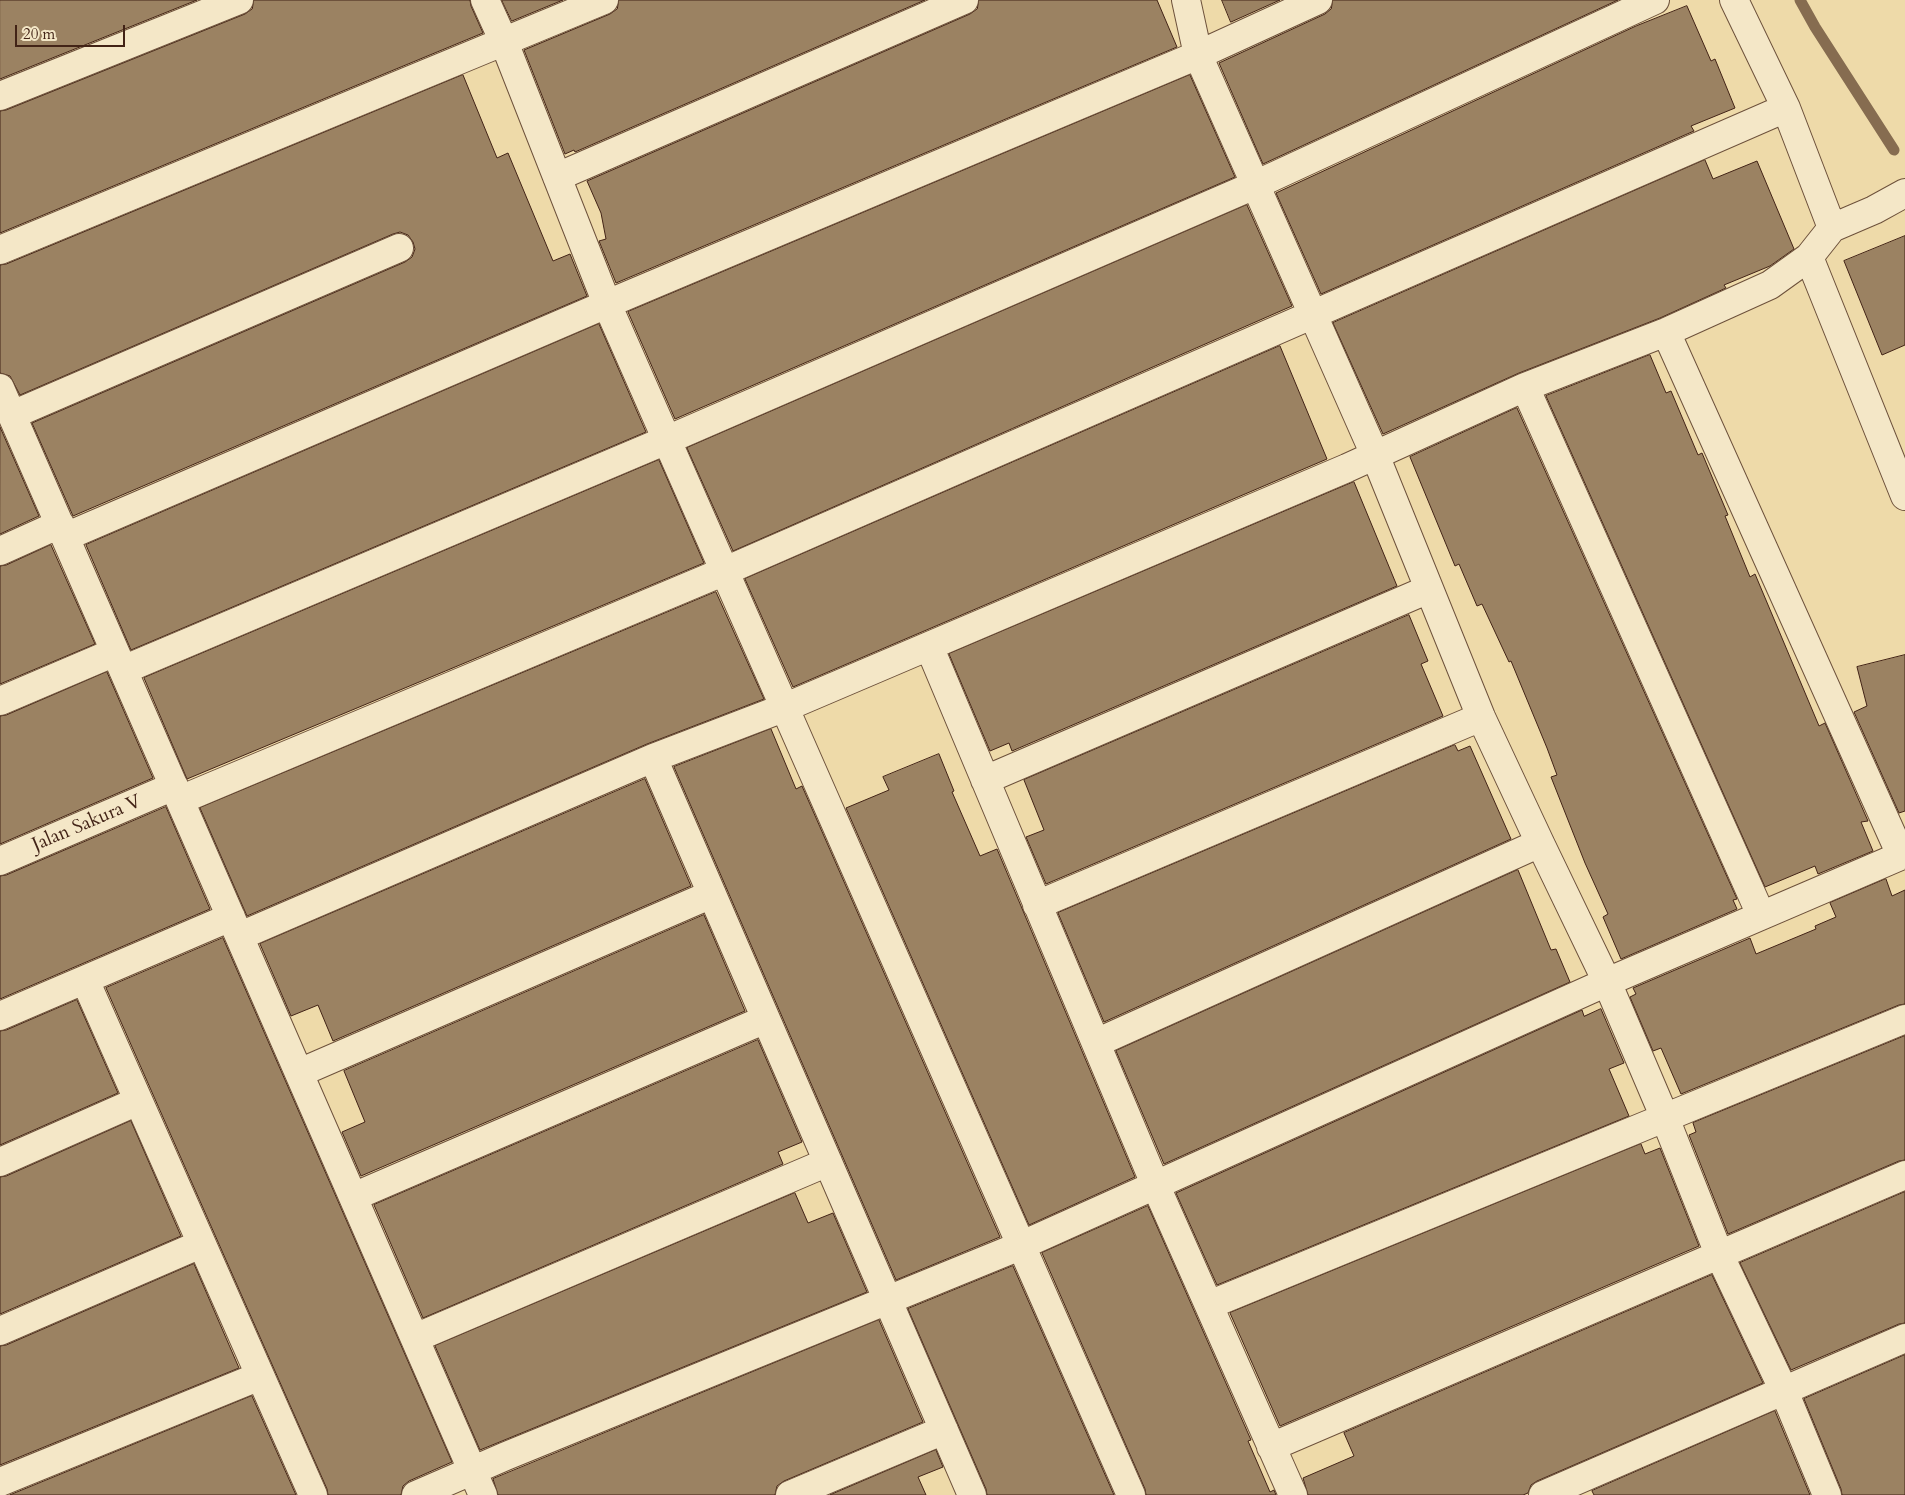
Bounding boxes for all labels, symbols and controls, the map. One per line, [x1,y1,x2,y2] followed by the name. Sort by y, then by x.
[18,15,128,47] scale bar
[23,24,55,44] text: 20 m
[29,791,145,857] street label: Jalan Sakura V

